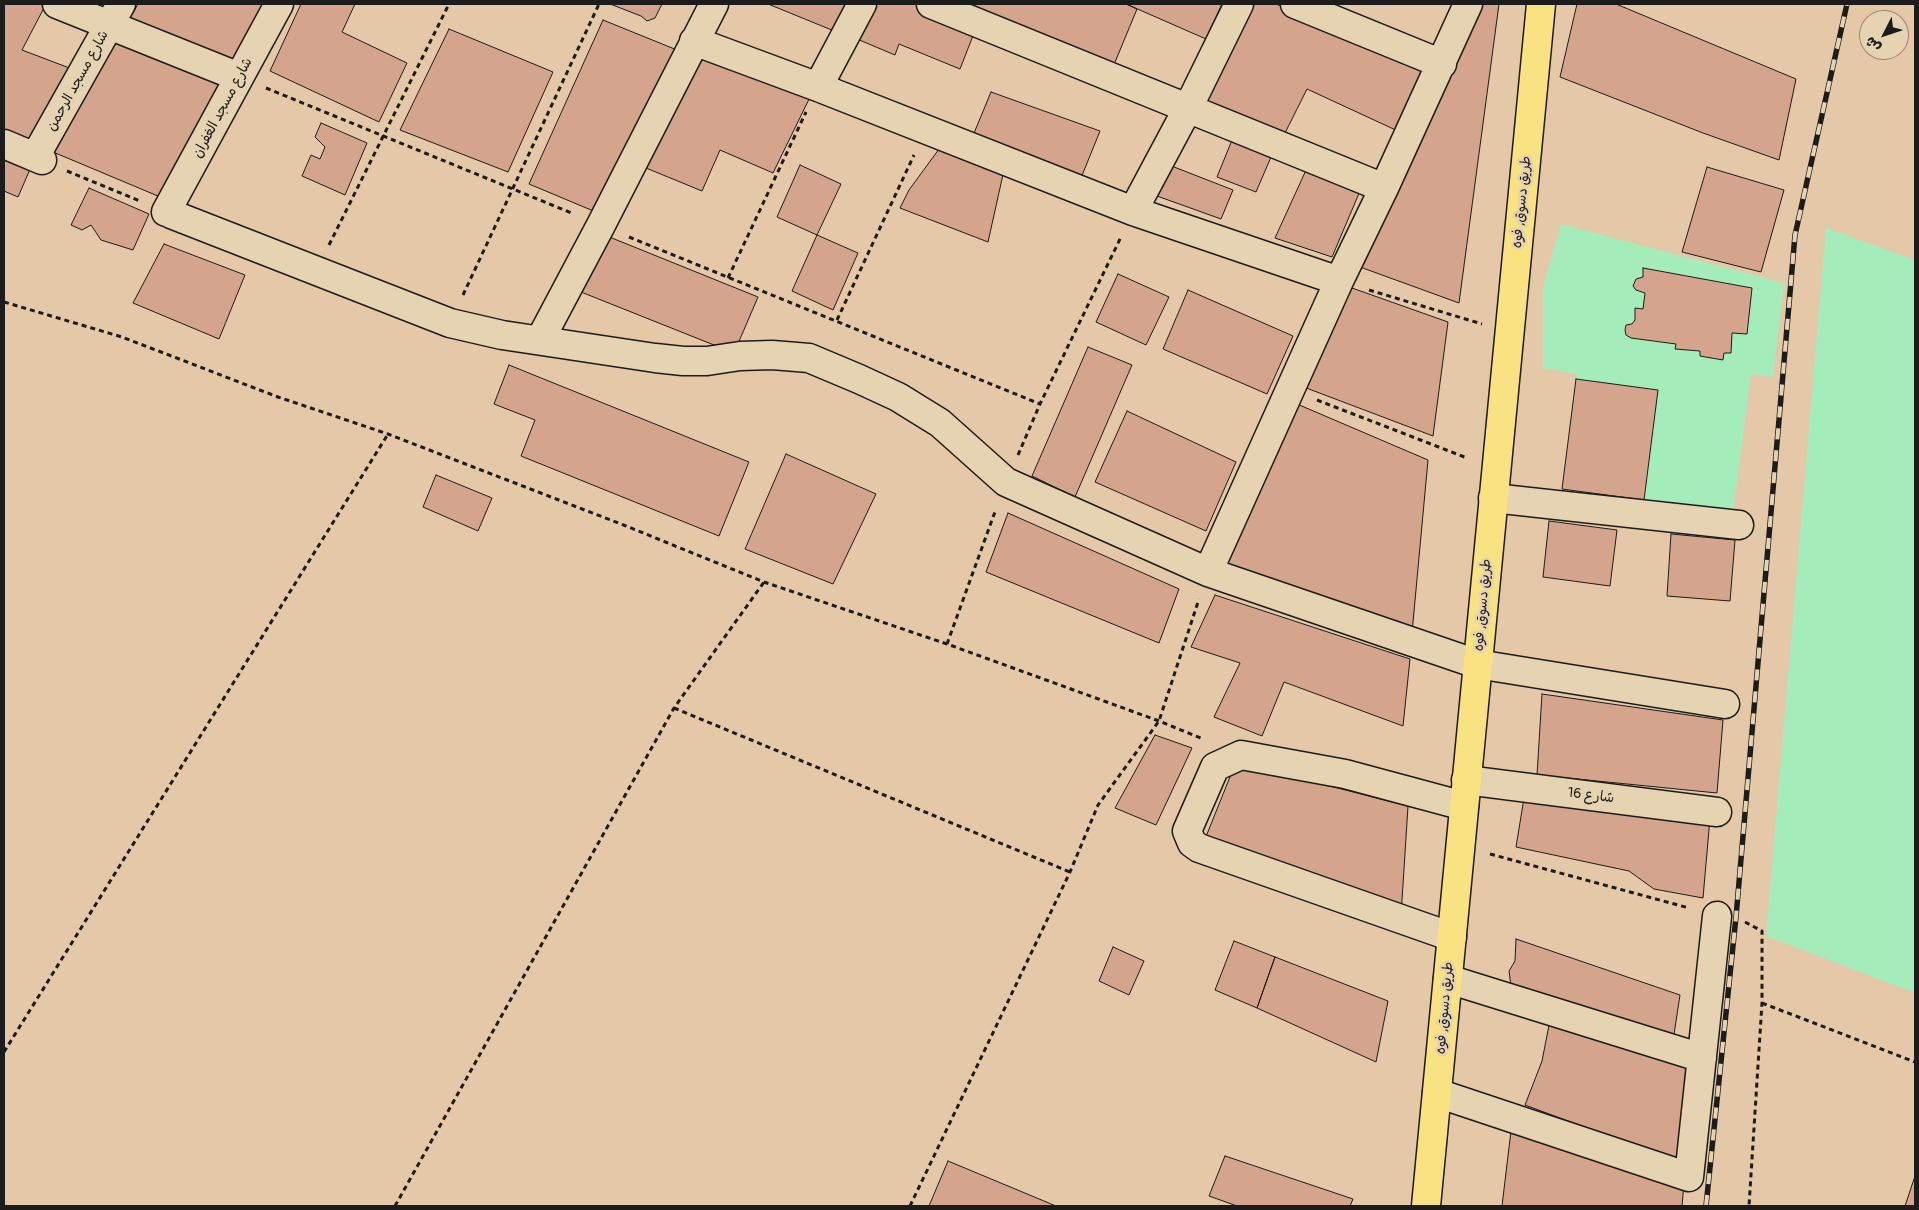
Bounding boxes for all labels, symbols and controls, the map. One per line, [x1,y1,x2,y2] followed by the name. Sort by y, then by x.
[1859,10,1909,60] north arrow
[43,28,113,134] street label: شارع مسجد الرحمن
[1862,33,1885,56] text: ش
[190,55,256,161] street label: شارع مسجد الغفران
[1509,155,1535,249] street label: طريق دسوق, فوه
[1471,558,1495,652] street label: طريق دسوق, فوه
[1567,785,1615,807] street label: شارع 16
[1433,961,1457,1055] street label: طريق دسوق, فوه

